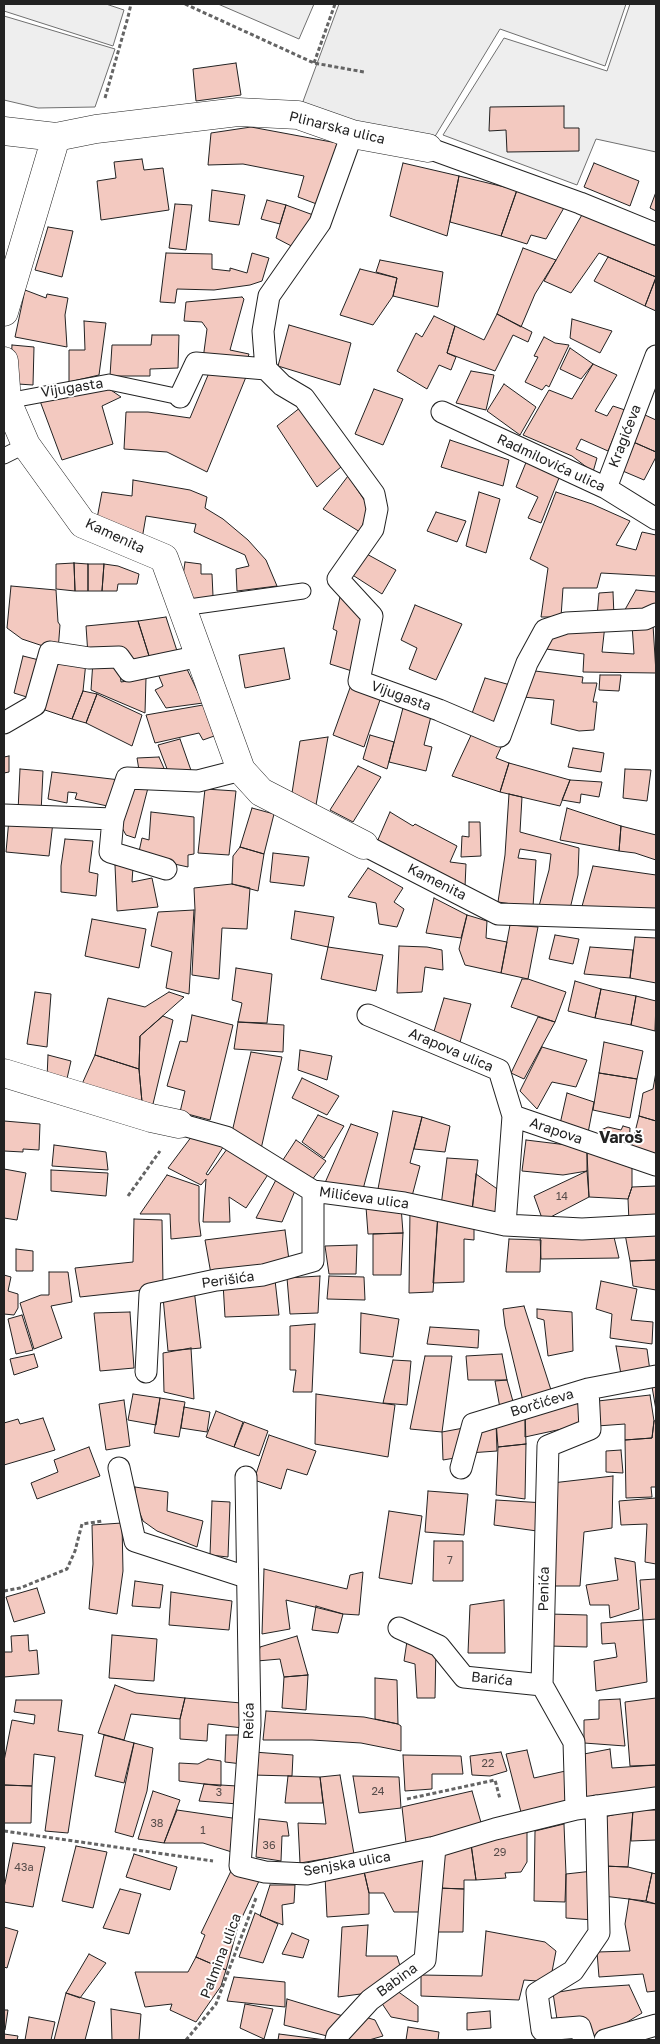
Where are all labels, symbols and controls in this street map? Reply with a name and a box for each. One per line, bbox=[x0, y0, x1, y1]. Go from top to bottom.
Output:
street label: Plinarska ulica bbox=[287, 108, 387, 148]
street label: Vijugasta bbox=[40, 375, 104, 401]
street label: Kragićeva bbox=[605, 402, 645, 470]
street label: Radmilovića ulica bbox=[494, 431, 608, 495]
street label: Kamenita bbox=[83, 515, 147, 557]
street label: Vijugasta bbox=[369, 677, 433, 715]
street label: Kamenita bbox=[405, 860, 469, 904]
street label: Arapova ulica bbox=[406, 1025, 496, 1075]
street label: Arapova bbox=[527, 1114, 585, 1148]
district label: Varoš bbox=[599, 1128, 643, 1148]
street label: Milićeva ulica bbox=[318, 1183, 410, 1213]
house number: 14 bbox=[556, 1190, 568, 1204]
street label: Perišića bbox=[201, 1268, 255, 1292]
street label: Borčićeva bbox=[508, 1385, 576, 1421]
house number: 7 bbox=[447, 1554, 453, 1568]
street label: Penića bbox=[535, 1566, 553, 1612]
street label: Barića bbox=[470, 1668, 514, 1690]
street label: Reića bbox=[240, 1702, 258, 1740]
house number: 22 bbox=[482, 1757, 494, 1771]
house number: 24 bbox=[371, 1785, 385, 1799]
house number: 3 bbox=[216, 1786, 222, 1800]
house number: 38 bbox=[150, 1817, 164, 1831]
house number: 1 bbox=[200, 1824, 206, 1838]
house number: 36 bbox=[262, 1839, 276, 1853]
house number: 29 bbox=[493, 1846, 507, 1860]
street label: Senjska ulica bbox=[302, 1848, 392, 1880]
house number: 43a bbox=[14, 1861, 34, 1875]
street label: Palmina ulica bbox=[197, 1911, 245, 2001]
street label: Babina bbox=[373, 1960, 421, 2000]

